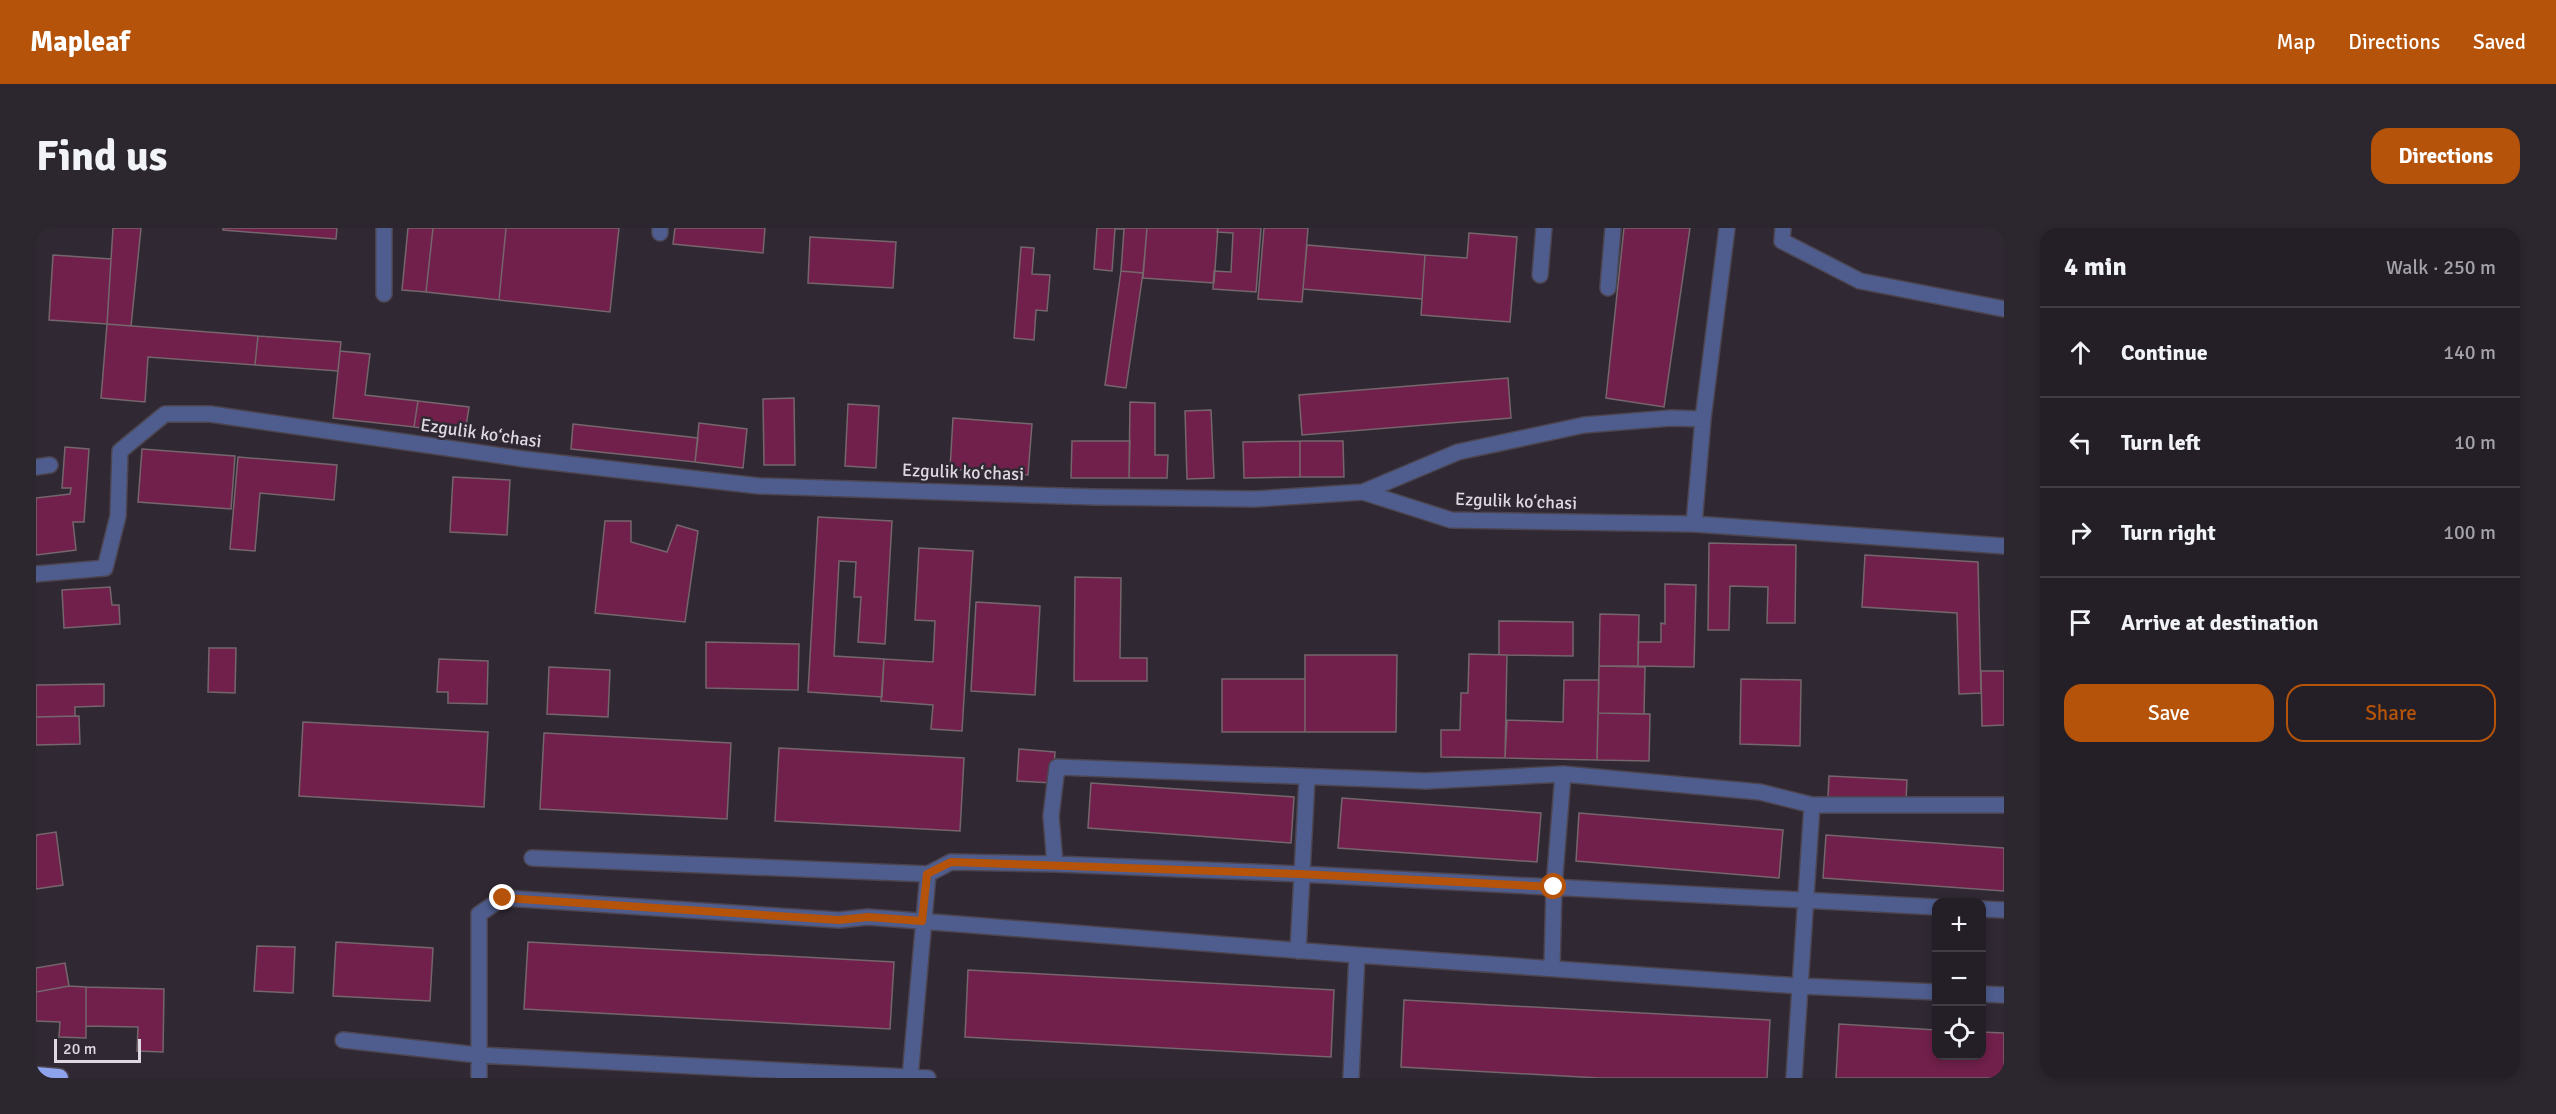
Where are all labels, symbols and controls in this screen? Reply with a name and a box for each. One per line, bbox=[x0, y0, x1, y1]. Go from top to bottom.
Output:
text: Mapleaf bbox=[30, 25, 130, 59]
text: Map bbox=[2277, 29, 2315, 55]
text: Directions bbox=[2348, 29, 2440, 55]
text: Saved bbox=[2473, 29, 2526, 55]
button: Directions bbox=[2371, 128, 2520, 184]
text: Find us bbox=[36, 131, 167, 182]
text: 4 min bbox=[2064, 251, 2127, 283]
text: Walk · 250 m bbox=[2386, 255, 2496, 280]
icon: ahead bbox=[2064, 336, 2097, 369]
text: Continue bbox=[2121, 339, 2208, 366]
text: 140 m bbox=[2443, 340, 2496, 365]
street label: Ezgulik koʻchasi bbox=[419, 414, 543, 452]
icon: left bbox=[2064, 426, 2097, 459]
text: Turn left bbox=[2121, 429, 2201, 456]
text: 10 m bbox=[2454, 430, 2496, 455]
street label: Ezgulik koʻchasi bbox=[902, 459, 1024, 485]
street label: Ezgulik koʻchasi bbox=[1455, 488, 1577, 514]
icon: right bbox=[2064, 516, 2097, 549]
text: Turn right bbox=[2121, 519, 2216, 546]
text: 100 m bbox=[2443, 520, 2496, 545]
icon: arrive bbox=[2064, 606, 2097, 639]
text: Arrive at destination bbox=[2121, 609, 2318, 636]
button: Save bbox=[2064, 684, 2274, 742]
button: Share bbox=[2286, 684, 2496, 742]
route start bbox=[1540, 873, 1566, 899]
route end bbox=[489, 884, 515, 910]
map controls bbox=[1932, 898, 1986, 1060]
button: + bbox=[1932, 898, 1986, 952]
button: − bbox=[1932, 952, 1986, 1006]
button: locate bbox=[1932, 1006, 1986, 1060]
scale bar bbox=[54, 1036, 141, 1064]
text: 20 m bbox=[63, 1039, 97, 1059]

